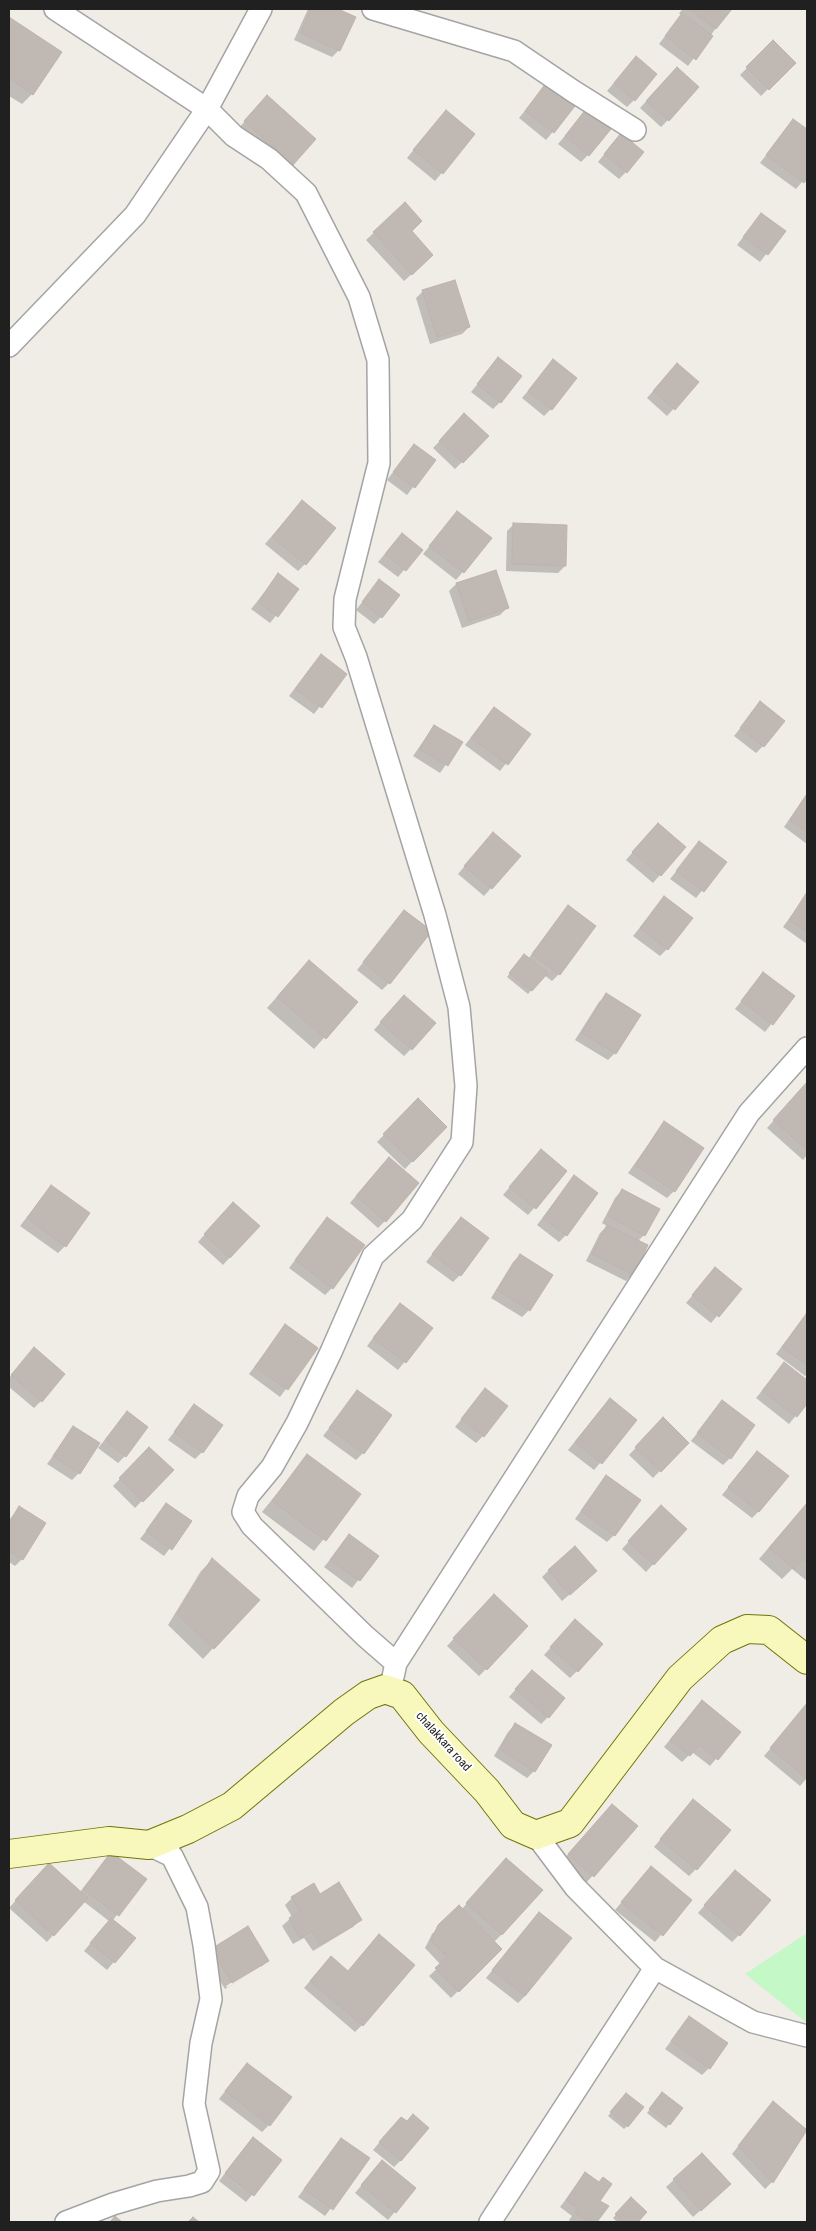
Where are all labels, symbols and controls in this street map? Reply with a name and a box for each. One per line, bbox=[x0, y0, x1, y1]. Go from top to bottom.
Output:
street label: chalakkara road bbox=[412, 1709, 474, 1775]

